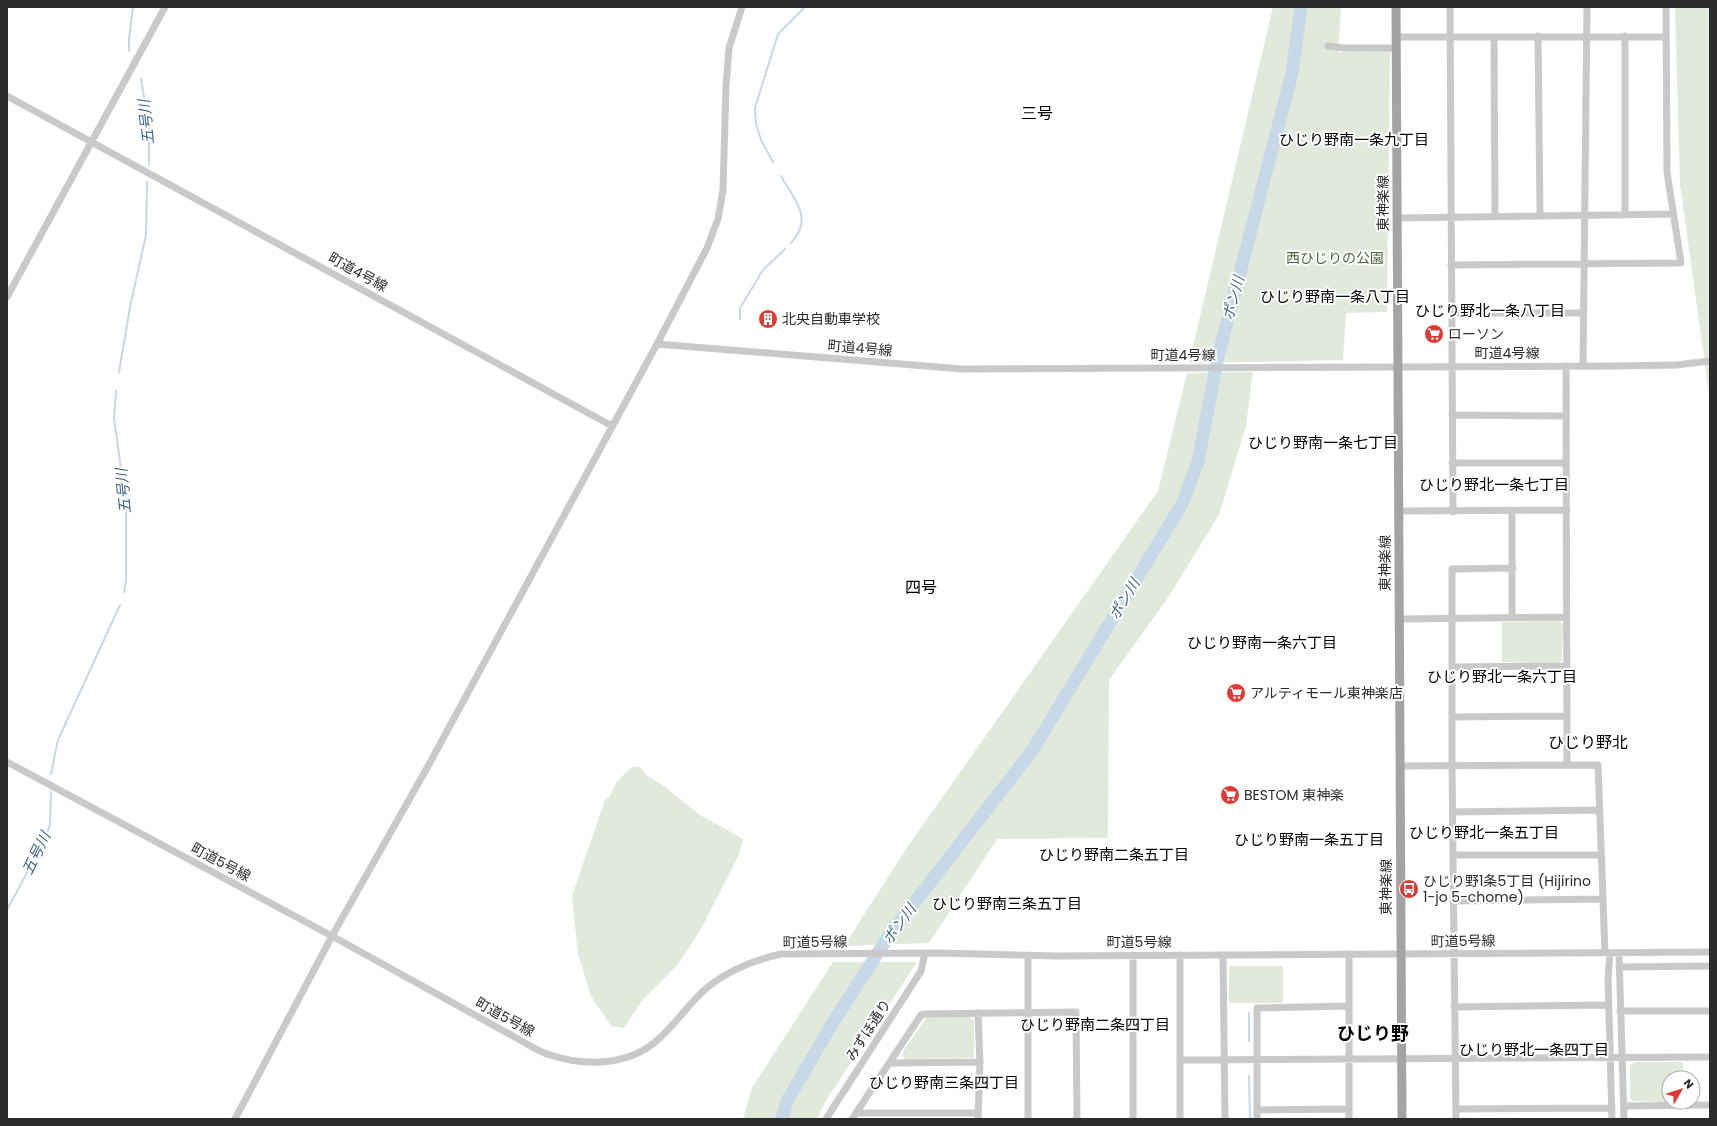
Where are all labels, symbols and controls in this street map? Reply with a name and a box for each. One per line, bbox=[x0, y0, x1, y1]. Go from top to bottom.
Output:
water label: 五号川 bbox=[133, 97, 159, 145]
district label: 三号 bbox=[1021, 102, 1053, 125]
district label: ひじり野南一条九丁目 bbox=[1279, 129, 1429, 150]
street label: 東神楽線 bbox=[1373, 175, 1393, 231]
street label: 町道4号線 bbox=[325, 248, 391, 296]
park label: 西ひじりの公園 bbox=[1286, 248, 1384, 268]
water label: ポン川 bbox=[1217, 272, 1249, 322]
district label: ひじり野南一条八丁目 bbox=[1260, 286, 1410, 307]
district label: ひじり野北一条八丁目 bbox=[1415, 300, 1565, 321]
building icon: 北央自動車学校 bbox=[757, 308, 779, 330]
place label: 北央自動車学校 bbox=[782, 309, 880, 329]
supermarket icon: ローソン bbox=[1423, 323, 1445, 345]
place label: ローソン bbox=[1448, 324, 1504, 344]
street label: 町道4号線 bbox=[827, 335, 893, 361]
street label: 町道4号線 bbox=[1475, 343, 1539, 363]
street label: 町道4号線 bbox=[1151, 345, 1215, 365]
district label: ひじり野南一条七丁目 bbox=[1248, 432, 1398, 453]
water label: 五号川 bbox=[110, 466, 135, 514]
district label: ひじり野北一条七丁目 bbox=[1419, 474, 1569, 495]
street label: 東神楽線 bbox=[1375, 535, 1395, 591]
water label: ポン川 bbox=[1103, 573, 1146, 624]
district label: 四号 bbox=[905, 576, 937, 599]
district label: ひじり野南一条六丁目 bbox=[1187, 632, 1337, 653]
district label: ひじり野北一条六丁目 bbox=[1427, 666, 1577, 687]
supermarket icon: アルティモール東神楽店 bbox=[1225, 682, 1247, 704]
place label: アルティモール東神楽店 bbox=[1250, 683, 1403, 703]
district label: ひじり野北 bbox=[1548, 731, 1628, 754]
supermarket icon: BESTOM 東神楽 bbox=[1219, 784, 1241, 806]
place label: BESTOM 東神楽 bbox=[1244, 785, 1344, 805]
district label: ひじり野北一条五丁目 bbox=[1409, 822, 1559, 843]
water label: 五号川 bbox=[17, 826, 56, 878]
district label: ひじり野南一条五丁目 bbox=[1234, 829, 1384, 850]
street label: 町道5号線 bbox=[188, 838, 254, 886]
district label: ひじり野南二条五丁目 bbox=[1039, 844, 1189, 865]
street label: 東神楽線 bbox=[1376, 859, 1396, 915]
place label: ひじり野1条5丁目 (Hijirino 1-jo 5-chome) bbox=[1423, 871, 1591, 907]
bus stop icon: ひじり野1条5丁目 (Hijirino 1-jo 5-chome) bbox=[1398, 878, 1420, 900]
district label: ひじり野南三条五丁目 bbox=[932, 893, 1082, 914]
water label: ポン川 bbox=[877, 898, 922, 948]
street label: 町道5号線 bbox=[1430, 930, 1496, 952]
street label: 町道5号線 bbox=[782, 931, 848, 953]
street label: 町道5号線 bbox=[1107, 932, 1171, 952]
street label: 町道5号線 bbox=[472, 993, 538, 1041]
street label: みずほ通り bbox=[841, 995, 895, 1065]
district label: ひじり野南二条四丁目 bbox=[1020, 1014, 1170, 1035]
district label: ひじり野 bbox=[1337, 1021, 1409, 1046]
district label: ひじり野北一条四丁目 bbox=[1459, 1039, 1609, 1060]
north arrow bbox=[1661, 1070, 1701, 1110]
district label: ひじり野南三条四丁目 bbox=[869, 1072, 1019, 1093]
text: N bbox=[1680, 1075, 1698, 1092]

